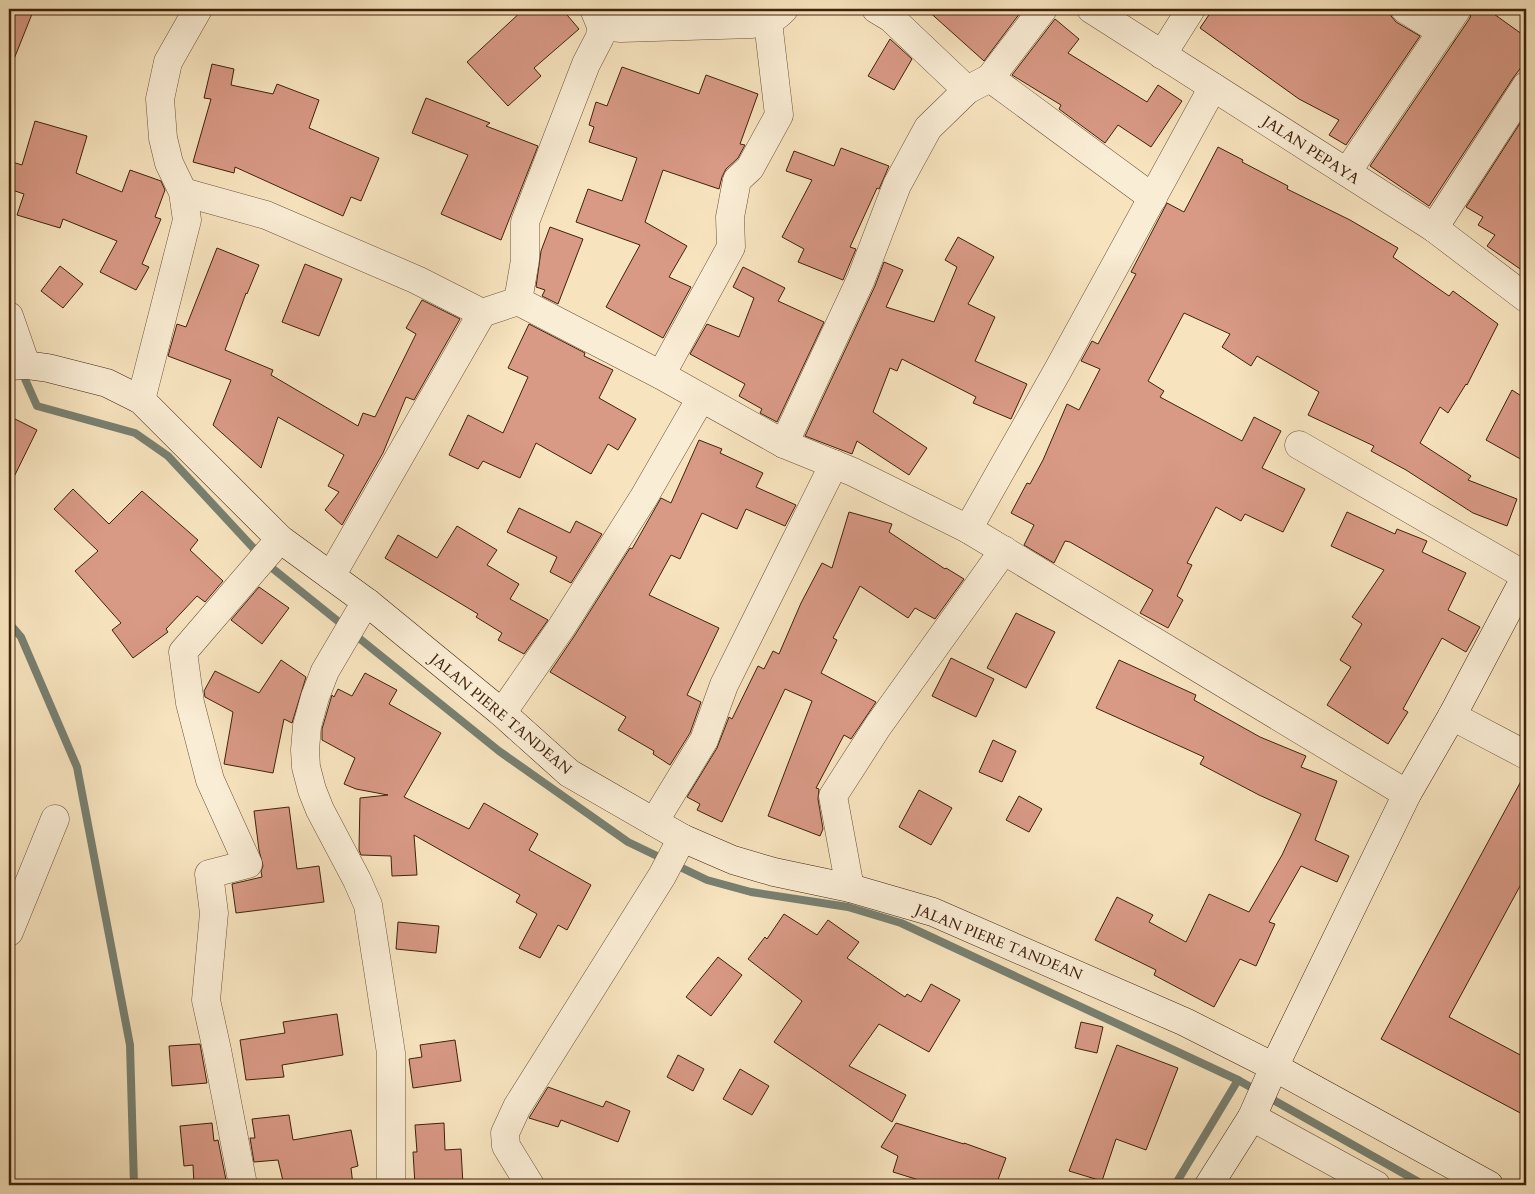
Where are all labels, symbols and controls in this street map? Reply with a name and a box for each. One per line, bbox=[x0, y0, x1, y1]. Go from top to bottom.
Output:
street label: JALAN PEPAYA bbox=[1257, 110, 1364, 189]
street label: JALAN PIERE TANDEAN bbox=[425, 648, 576, 779]
street label: JALAN PIERE TANDEAN bbox=[911, 899, 1086, 985]

